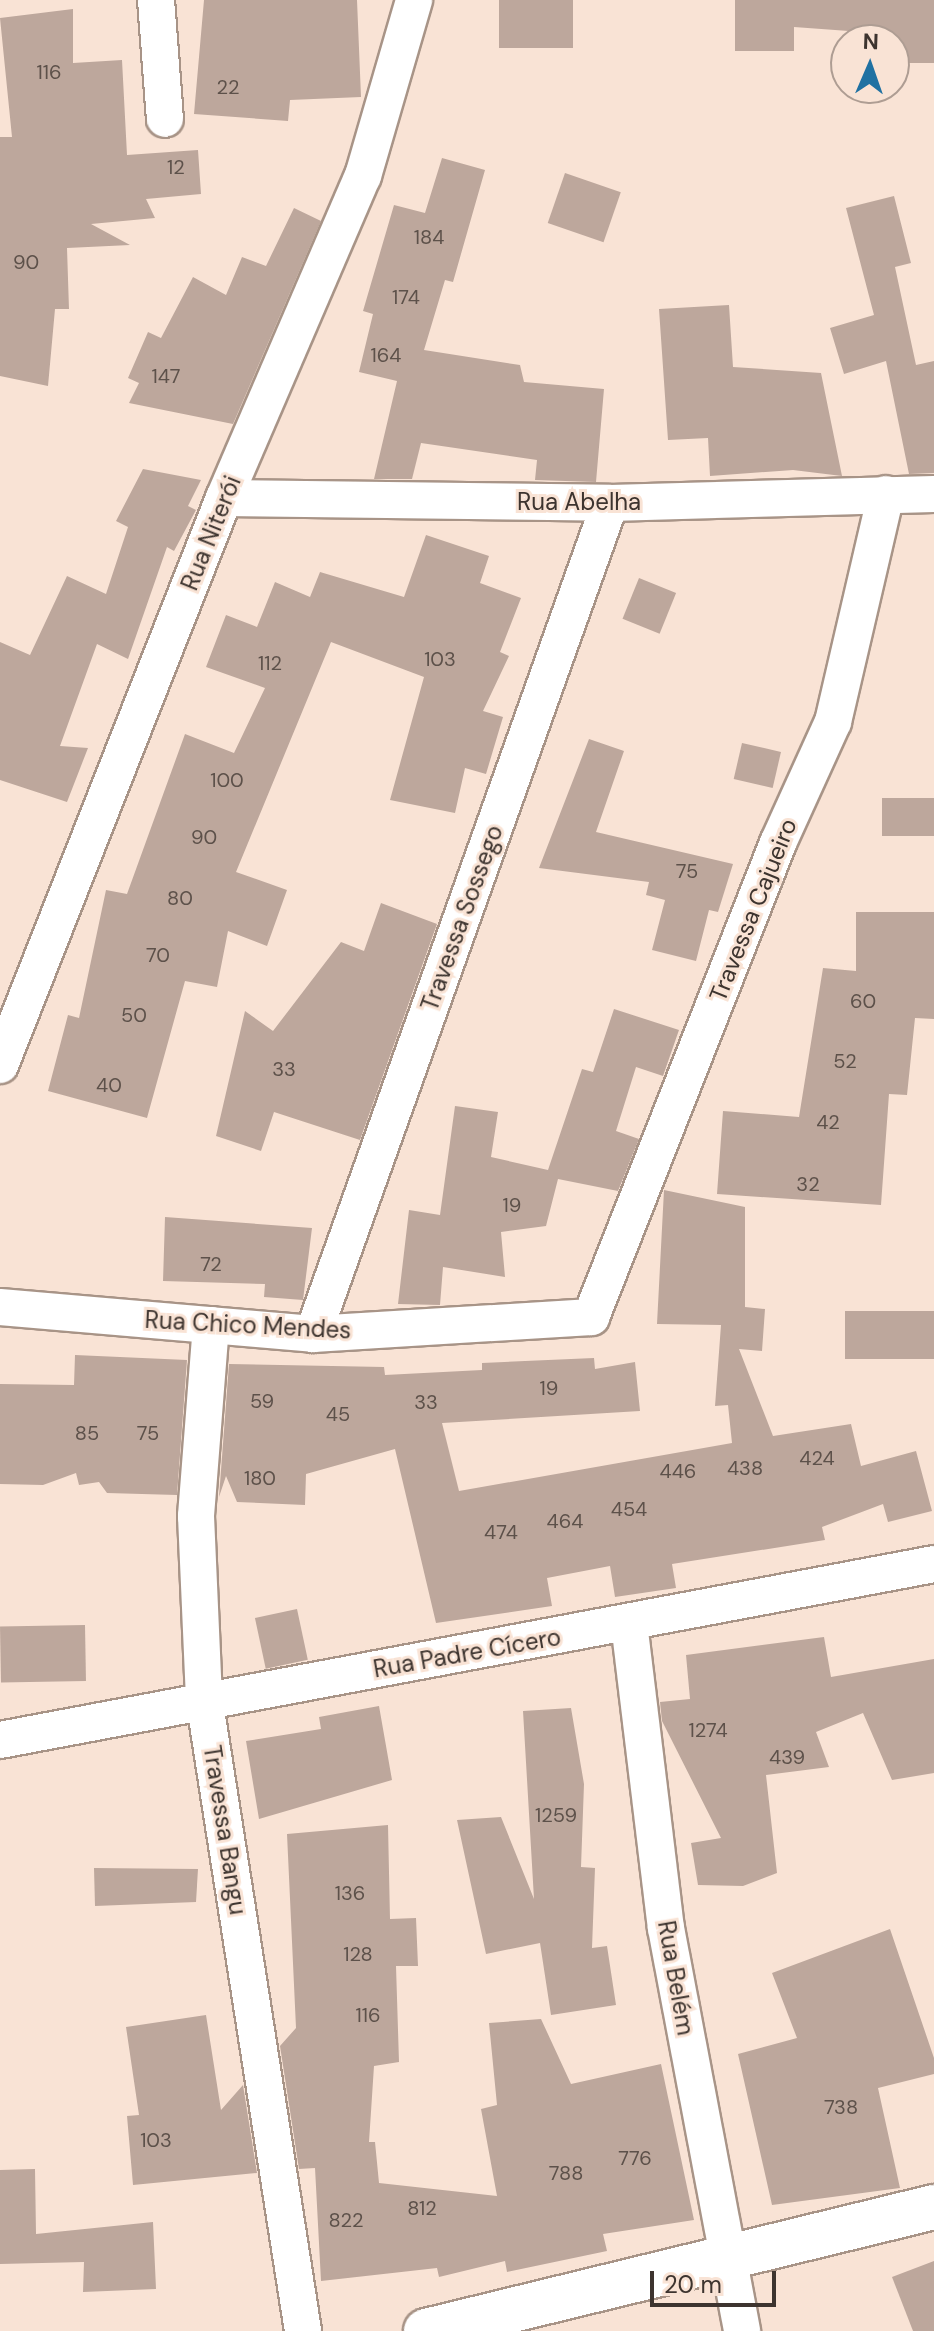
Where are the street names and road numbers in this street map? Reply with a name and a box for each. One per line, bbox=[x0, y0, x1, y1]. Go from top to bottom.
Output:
street label: Rua Niterói bbox=[175, 472, 247, 594]
street label: Rua Abelha bbox=[517, 488, 641, 516]
street label: Travessa Cajueiro bbox=[703, 814, 803, 1006]
street label: Travessa Sossego bbox=[415, 821, 509, 1015]
street label: Rua Chico Mendes bbox=[144, 1305, 352, 1345]
street label: Rua Padre Cícero bbox=[371, 1622, 563, 1684]
street label: Travessa Bangu bbox=[197, 1743, 253, 1917]
street label: Rua Belém bbox=[652, 1918, 700, 2038]

